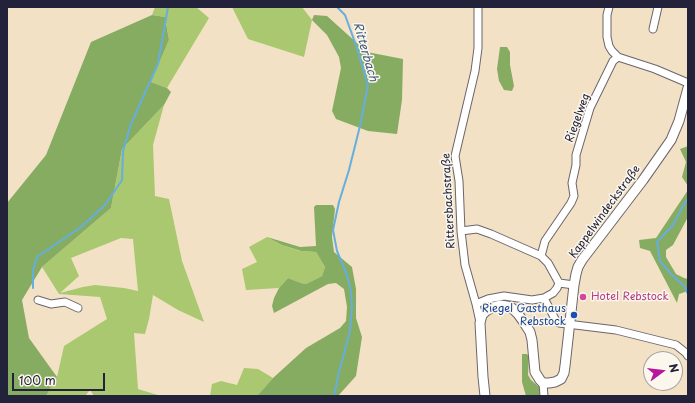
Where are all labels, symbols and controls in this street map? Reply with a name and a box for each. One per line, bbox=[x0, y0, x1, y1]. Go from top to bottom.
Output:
water label: Ritterbach bbox=[350, 21, 380, 83]
street label: Riegelweg bbox=[563, 92, 593, 144]
street label: Rittersbachstraße bbox=[440, 153, 458, 249]
street label: Kappelwindeckstraße bbox=[567, 163, 643, 261]
place label: Hotel Rebstock bbox=[591, 290, 669, 304]
marker: Hotel Rebstock bbox=[578, 292, 588, 302]
place label: Riegel Gasthaus Rebstock bbox=[482, 302, 566, 328]
marker: Riegel Gasthaus Rebstock bbox=[569, 310, 579, 320]
north arrow bbox=[643, 351, 683, 391]
text: N bbox=[665, 362, 683, 374]
scale bar bbox=[14, 365, 107, 391]
text: 100 m bbox=[19, 371, 56, 389]

